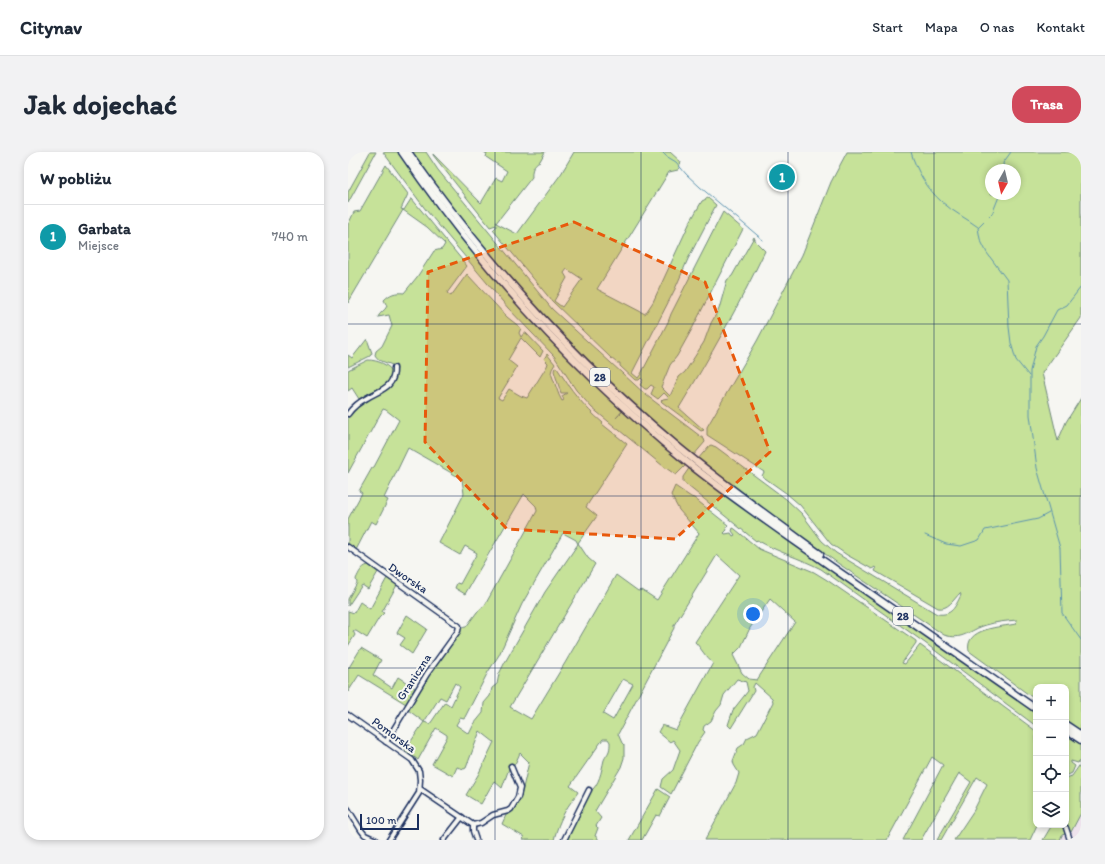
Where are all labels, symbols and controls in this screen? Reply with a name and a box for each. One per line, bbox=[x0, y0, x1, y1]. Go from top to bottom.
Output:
text: Citynav bbox=[20, 16, 82, 39]
text: Start bbox=[872, 19, 903, 36]
text: Mapa bbox=[925, 19, 958, 36]
text: O nas bbox=[980, 19, 1014, 36]
text: Kontakt bbox=[1036, 19, 1085, 36]
button: Trasa bbox=[1012, 86, 1081, 123]
text: Jak dojechać bbox=[24, 87, 177, 121]
pin: 1 bbox=[769, 162, 795, 192]
north arrow bbox=[985, 164, 1021, 200]
text: W pobliżu bbox=[40, 168, 111, 188]
text: Garbata bbox=[78, 220, 131, 238]
text: 1 bbox=[50, 229, 56, 244]
text: 740 m bbox=[272, 229, 308, 244]
text: Miejsce bbox=[78, 238, 119, 253]
road number: 28 bbox=[590, 368, 610, 386]
street label: Dworska bbox=[386, 560, 430, 596]
your location bbox=[743, 604, 763, 624]
road number: 28 bbox=[893, 607, 913, 625]
street label: Graniczna bbox=[394, 650, 435, 703]
map controls bbox=[1033, 684, 1069, 828]
button: + bbox=[1033, 684, 1069, 720]
street label: Pomorska bbox=[369, 714, 419, 756]
button: − bbox=[1033, 720, 1069, 756]
button: locate bbox=[1033, 756, 1069, 792]
button: layers bbox=[1033, 792, 1069, 828]
scale bar bbox=[360, 812, 419, 831]
text: 100 m bbox=[366, 814, 396, 827]

